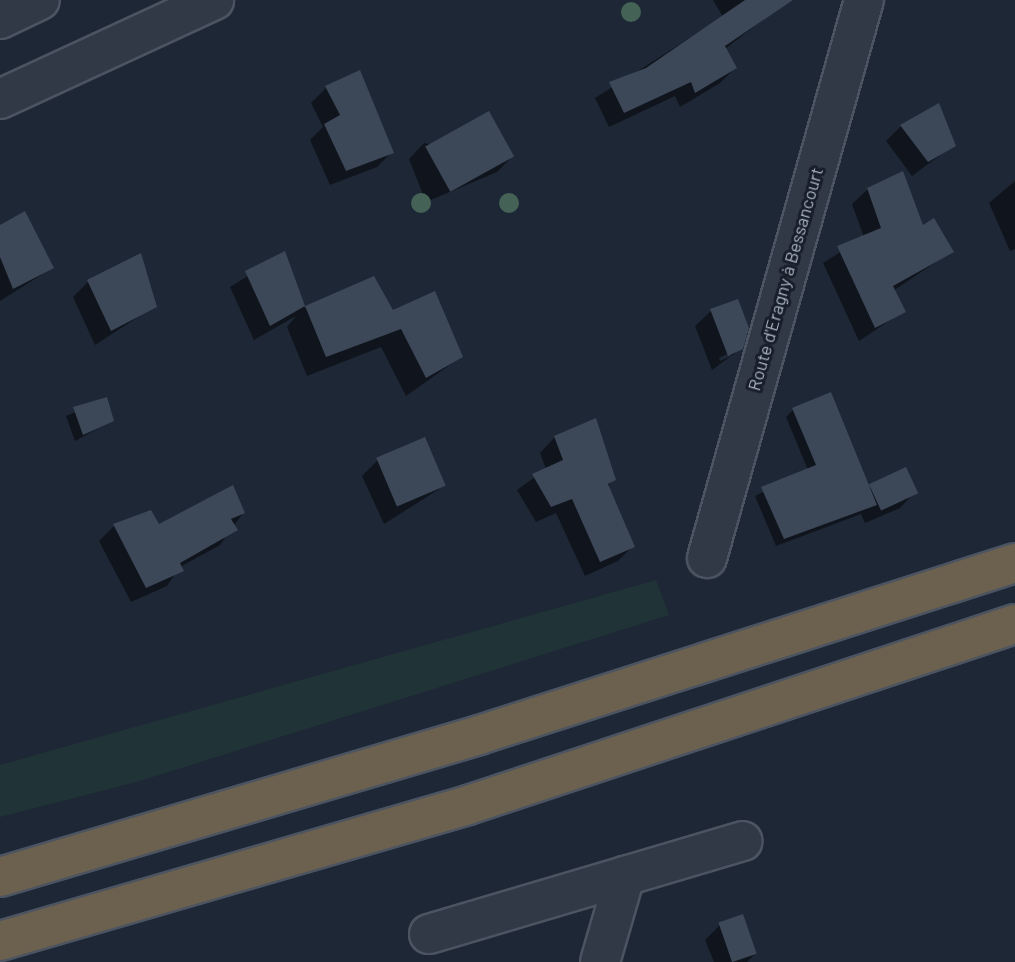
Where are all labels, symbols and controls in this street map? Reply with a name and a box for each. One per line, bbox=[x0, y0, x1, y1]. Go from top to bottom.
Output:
street label: Route d'Eragny à Bessancourt bbox=[743, 165, 827, 393]

